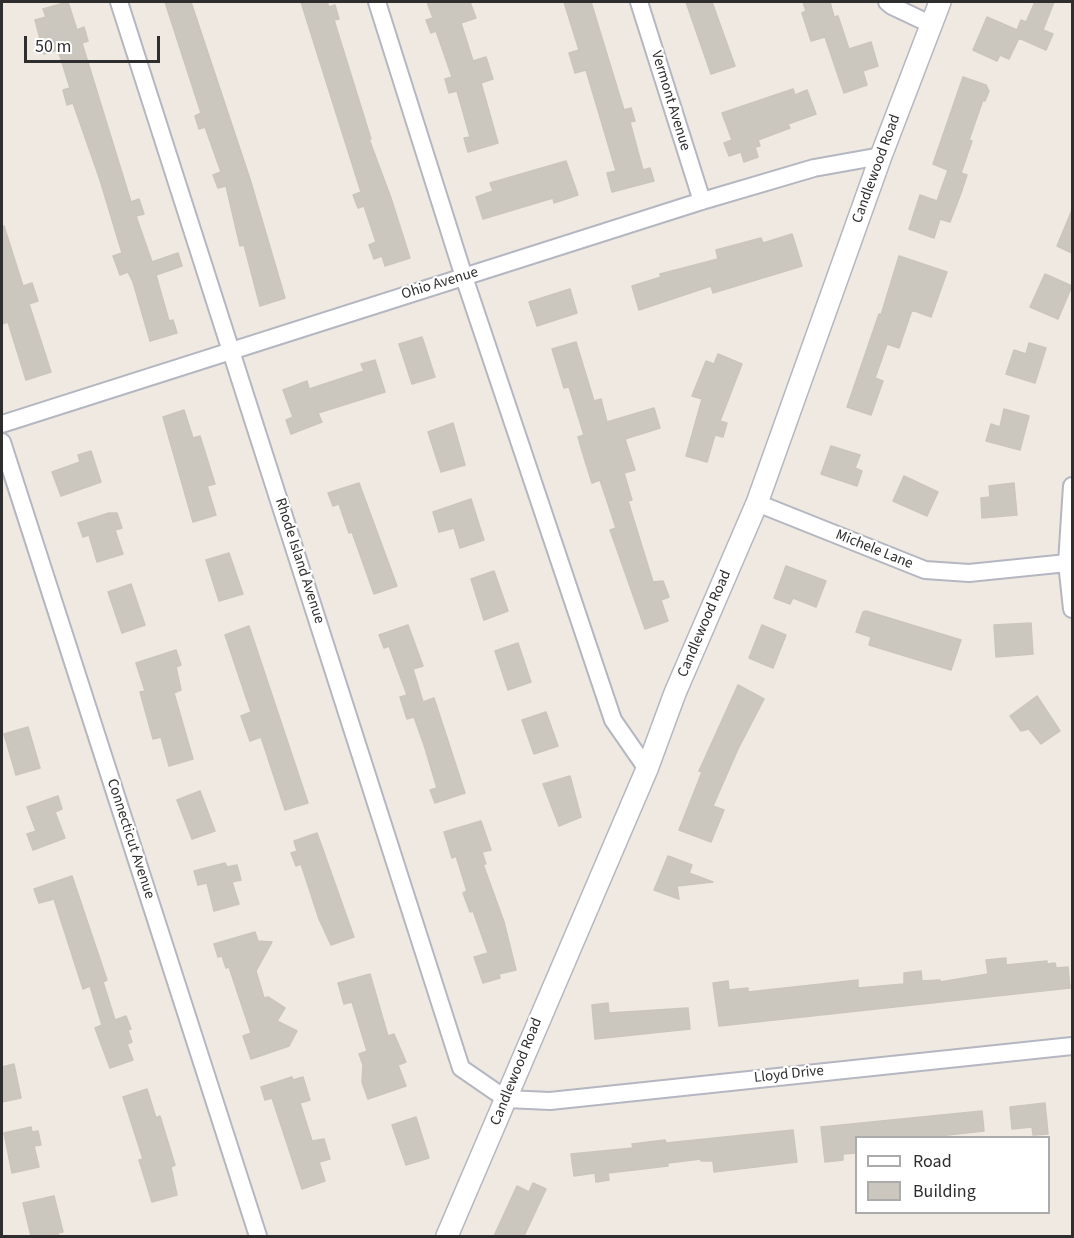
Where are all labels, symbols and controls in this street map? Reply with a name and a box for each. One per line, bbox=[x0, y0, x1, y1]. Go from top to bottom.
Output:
scale bar bbox=[27, 24, 164, 62]
text: 50 m bbox=[35, 34, 71, 59]
street label: Vermont Avenue bbox=[646, 49, 694, 153]
street label: Candlewood Road bbox=[849, 112, 905, 226]
street label: Ohio Avenue bbox=[400, 264, 480, 304]
street label: Rhode Island Avenue bbox=[270, 496, 328, 626]
street label: Michele Lane bbox=[833, 526, 915, 574]
street label: Candlewood Road bbox=[674, 568, 736, 680]
street label: Connecticut Avenue bbox=[102, 777, 158, 901]
street label: Candlewood Road bbox=[487, 1016, 547, 1128]
street label: Lloyd Drive bbox=[753, 1062, 825, 1088]
legend bbox=[855, 1136, 1050, 1214]
text: Road bbox=[913, 1149, 952, 1174]
text: Building bbox=[913, 1179, 976, 1204]

